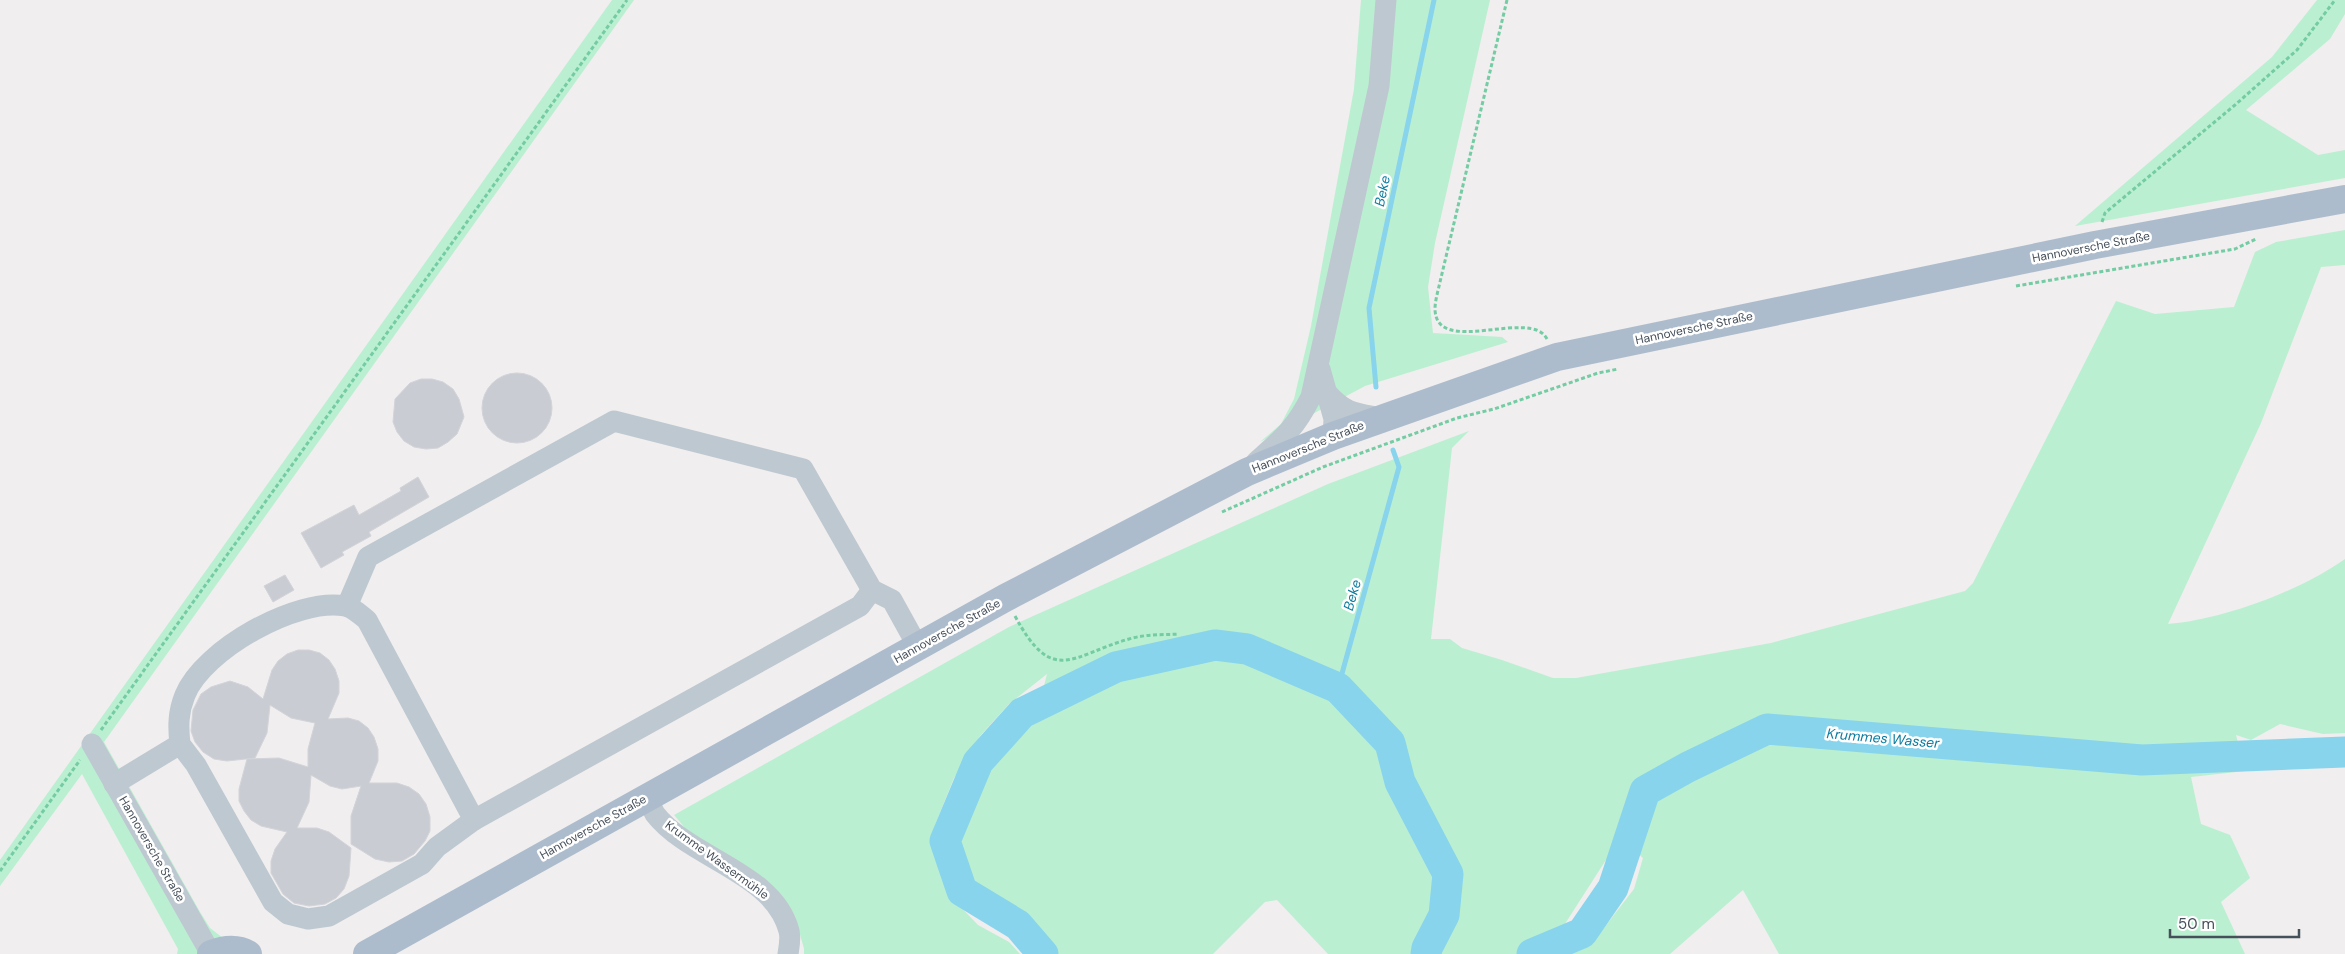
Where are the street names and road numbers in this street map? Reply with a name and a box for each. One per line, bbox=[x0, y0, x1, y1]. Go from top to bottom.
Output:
street label: Hannoversche Straße bbox=[2031, 228, 2151, 266]
street label: Hannoversche Straße bbox=[1634, 308, 1754, 348]
street label: Hannoversche Straße bbox=[1250, 417, 1367, 477]
street label: Hannoversche Straße bbox=[891, 595, 1003, 667]
street label: Hannoversche Straße bbox=[537, 791, 649, 863]
street label: Hannoversche Straße bbox=[115, 793, 189, 905]
street label: Krumme Wassermühle bbox=[662, 817, 772, 903]

